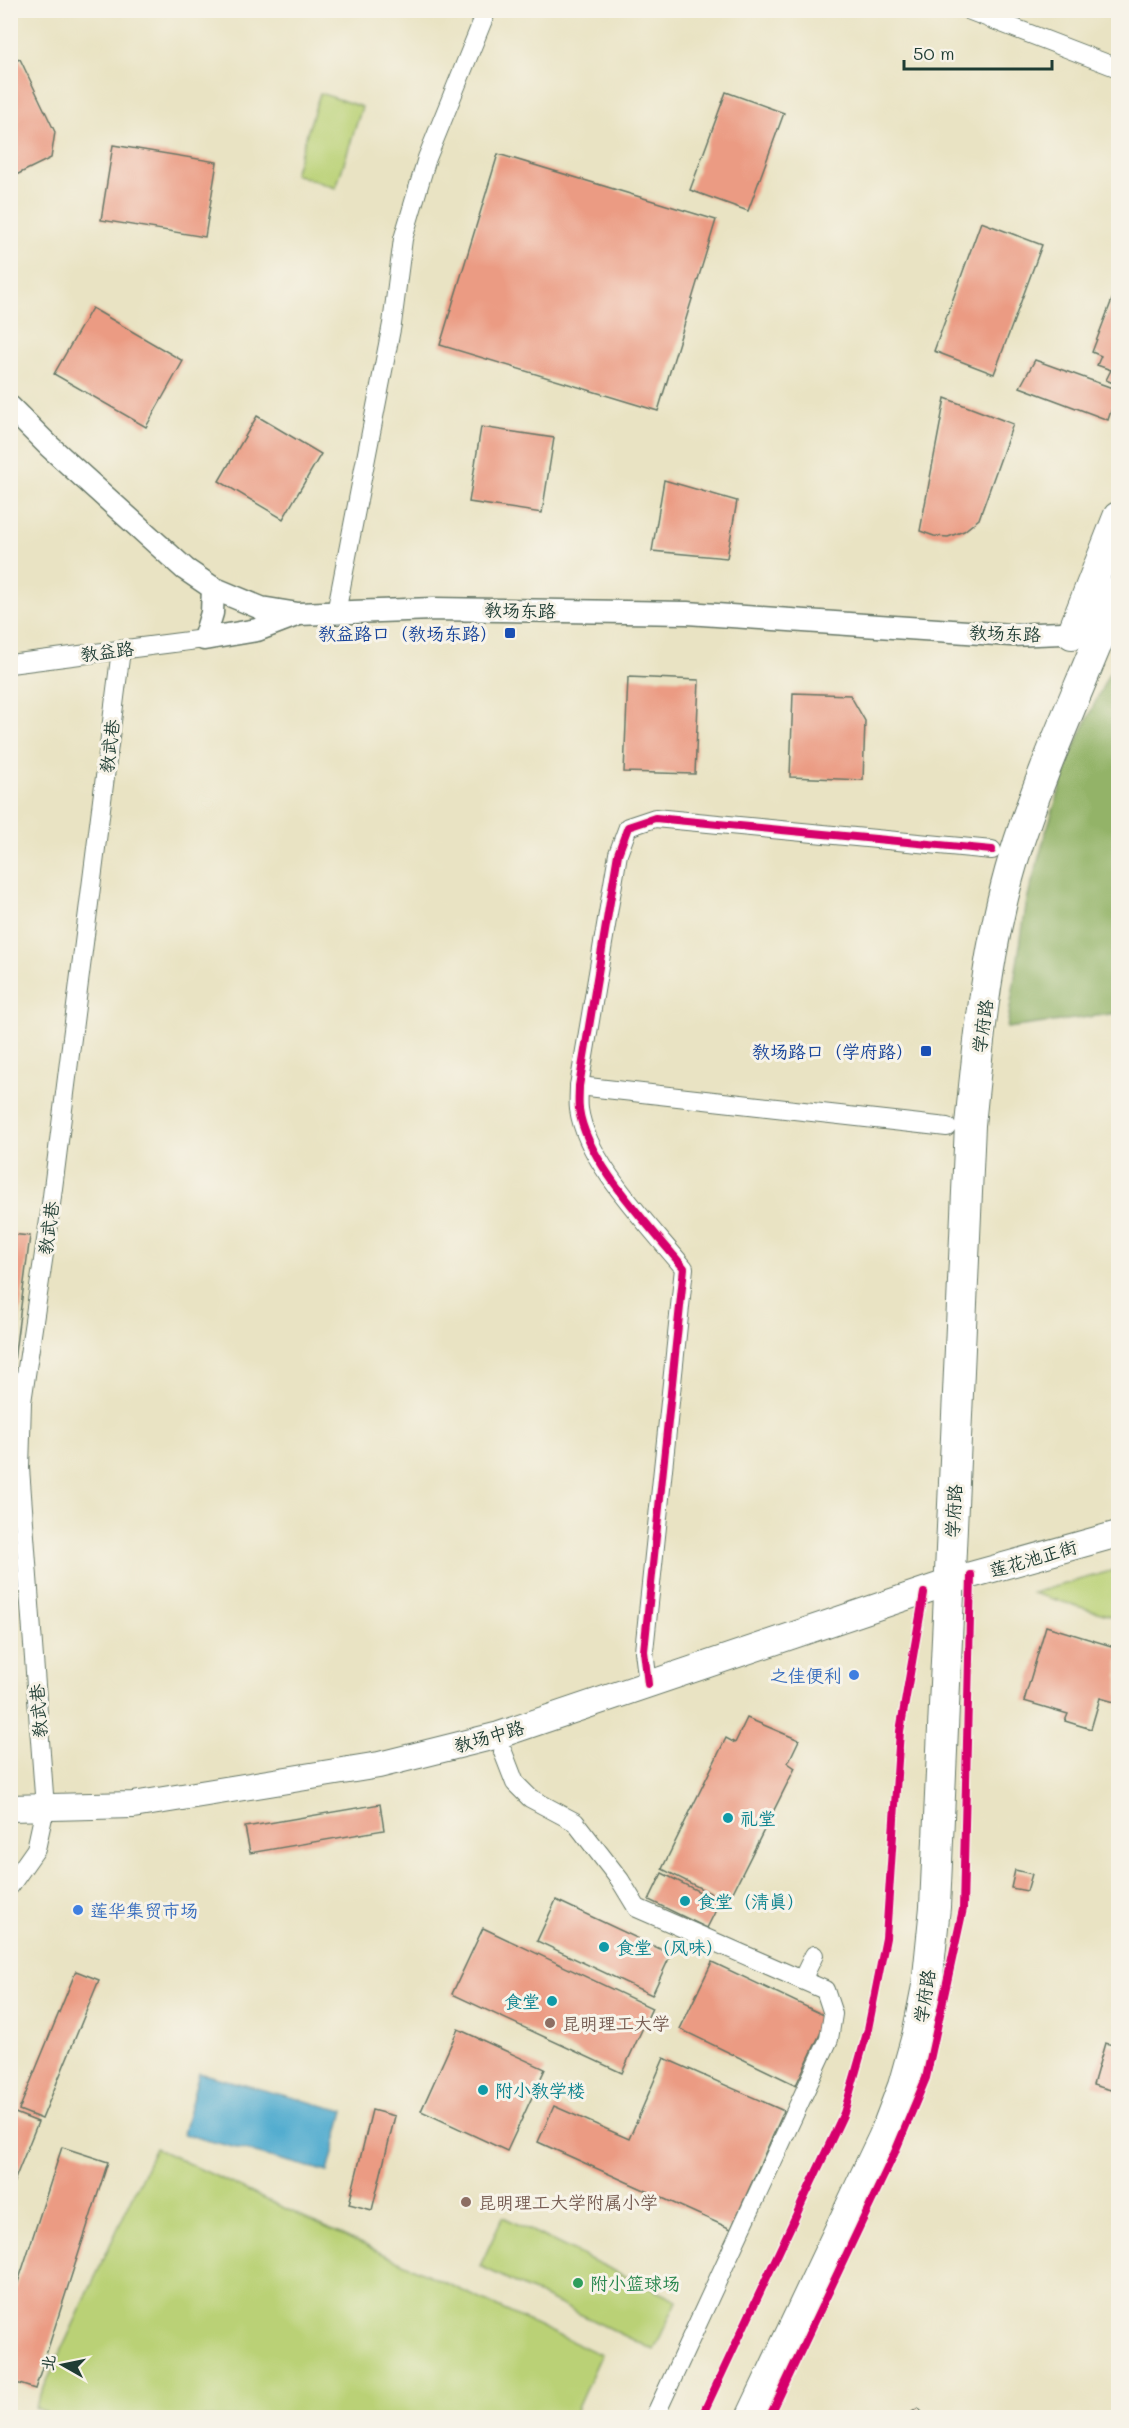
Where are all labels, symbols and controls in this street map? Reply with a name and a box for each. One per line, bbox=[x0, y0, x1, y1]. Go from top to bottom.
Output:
scale bar bbox=[904, 33, 1052, 71]
text: 50 m bbox=[913, 41, 955, 65]
street label: 教场东路 bbox=[484, 597, 556, 623]
street label: 教场东路 bbox=[969, 620, 1041, 646]
place label: 教益路口（教场东路） bbox=[318, 621, 498, 645]
marker: 教益路口（教场东路） bbox=[503, 626, 517, 640]
street label: 教益路 bbox=[79, 636, 135, 666]
street label: 教武巷 bbox=[94, 718, 124, 774]
street label: 学府路 bbox=[966, 998, 998, 1054]
place label: 教场路口（学府路） bbox=[752, 1039, 914, 1063]
marker: 教场路口（学府路） bbox=[919, 1044, 933, 1058]
street label: 教武巷 bbox=[32, 1200, 64, 1256]
street label: 学府路 bbox=[940, 1483, 966, 1539]
street label: 莲花池正街 bbox=[986, 1534, 1080, 1582]
place label: 之佳便利 bbox=[770, 1663, 842, 1687]
marker: 之佳便利 bbox=[847, 1668, 861, 1682]
street label: 教武巷 bbox=[24, 1683, 52, 1739]
street label: 教场中路 bbox=[451, 1715, 527, 1757]
place label: 礼堂 bbox=[740, 1806, 776, 1830]
marker: 礼堂 bbox=[721, 1811, 735, 1825]
place label: 食堂（清真） bbox=[697, 1889, 805, 1913]
marker: 食堂（清真） bbox=[678, 1894, 692, 1908]
place label: 莲华集贸市场 bbox=[90, 1898, 198, 1922]
marker: 莲华集贸市场 bbox=[71, 1903, 85, 1917]
place label: 食堂（风味） bbox=[616, 1935, 724, 1959]
marker: 食堂（风味） bbox=[597, 1940, 611, 1954]
street label: 学府路 bbox=[908, 1967, 940, 2025]
place label: 食堂 bbox=[504, 1989, 540, 2013]
marker: 食堂 bbox=[545, 1994, 559, 2008]
place label: 昆明理工大学 bbox=[562, 2011, 670, 2035]
marker: 昆明理工大学 bbox=[543, 2016, 557, 2030]
place label: 附小教学楼 bbox=[495, 2078, 585, 2102]
marker: 附小教学楼 bbox=[476, 2083, 490, 2097]
place label: 昆明理工大学附属小学 bbox=[478, 2190, 658, 2214]
marker: 昆明理工大学附属小学 bbox=[459, 2195, 473, 2209]
place label: 附小篮球场 bbox=[590, 2271, 680, 2295]
marker: 附小篮球场 bbox=[571, 2276, 585, 2290]
north arrow bbox=[33, 2335, 93, 2395]
text: 北 bbox=[36, 2353, 59, 2372]

